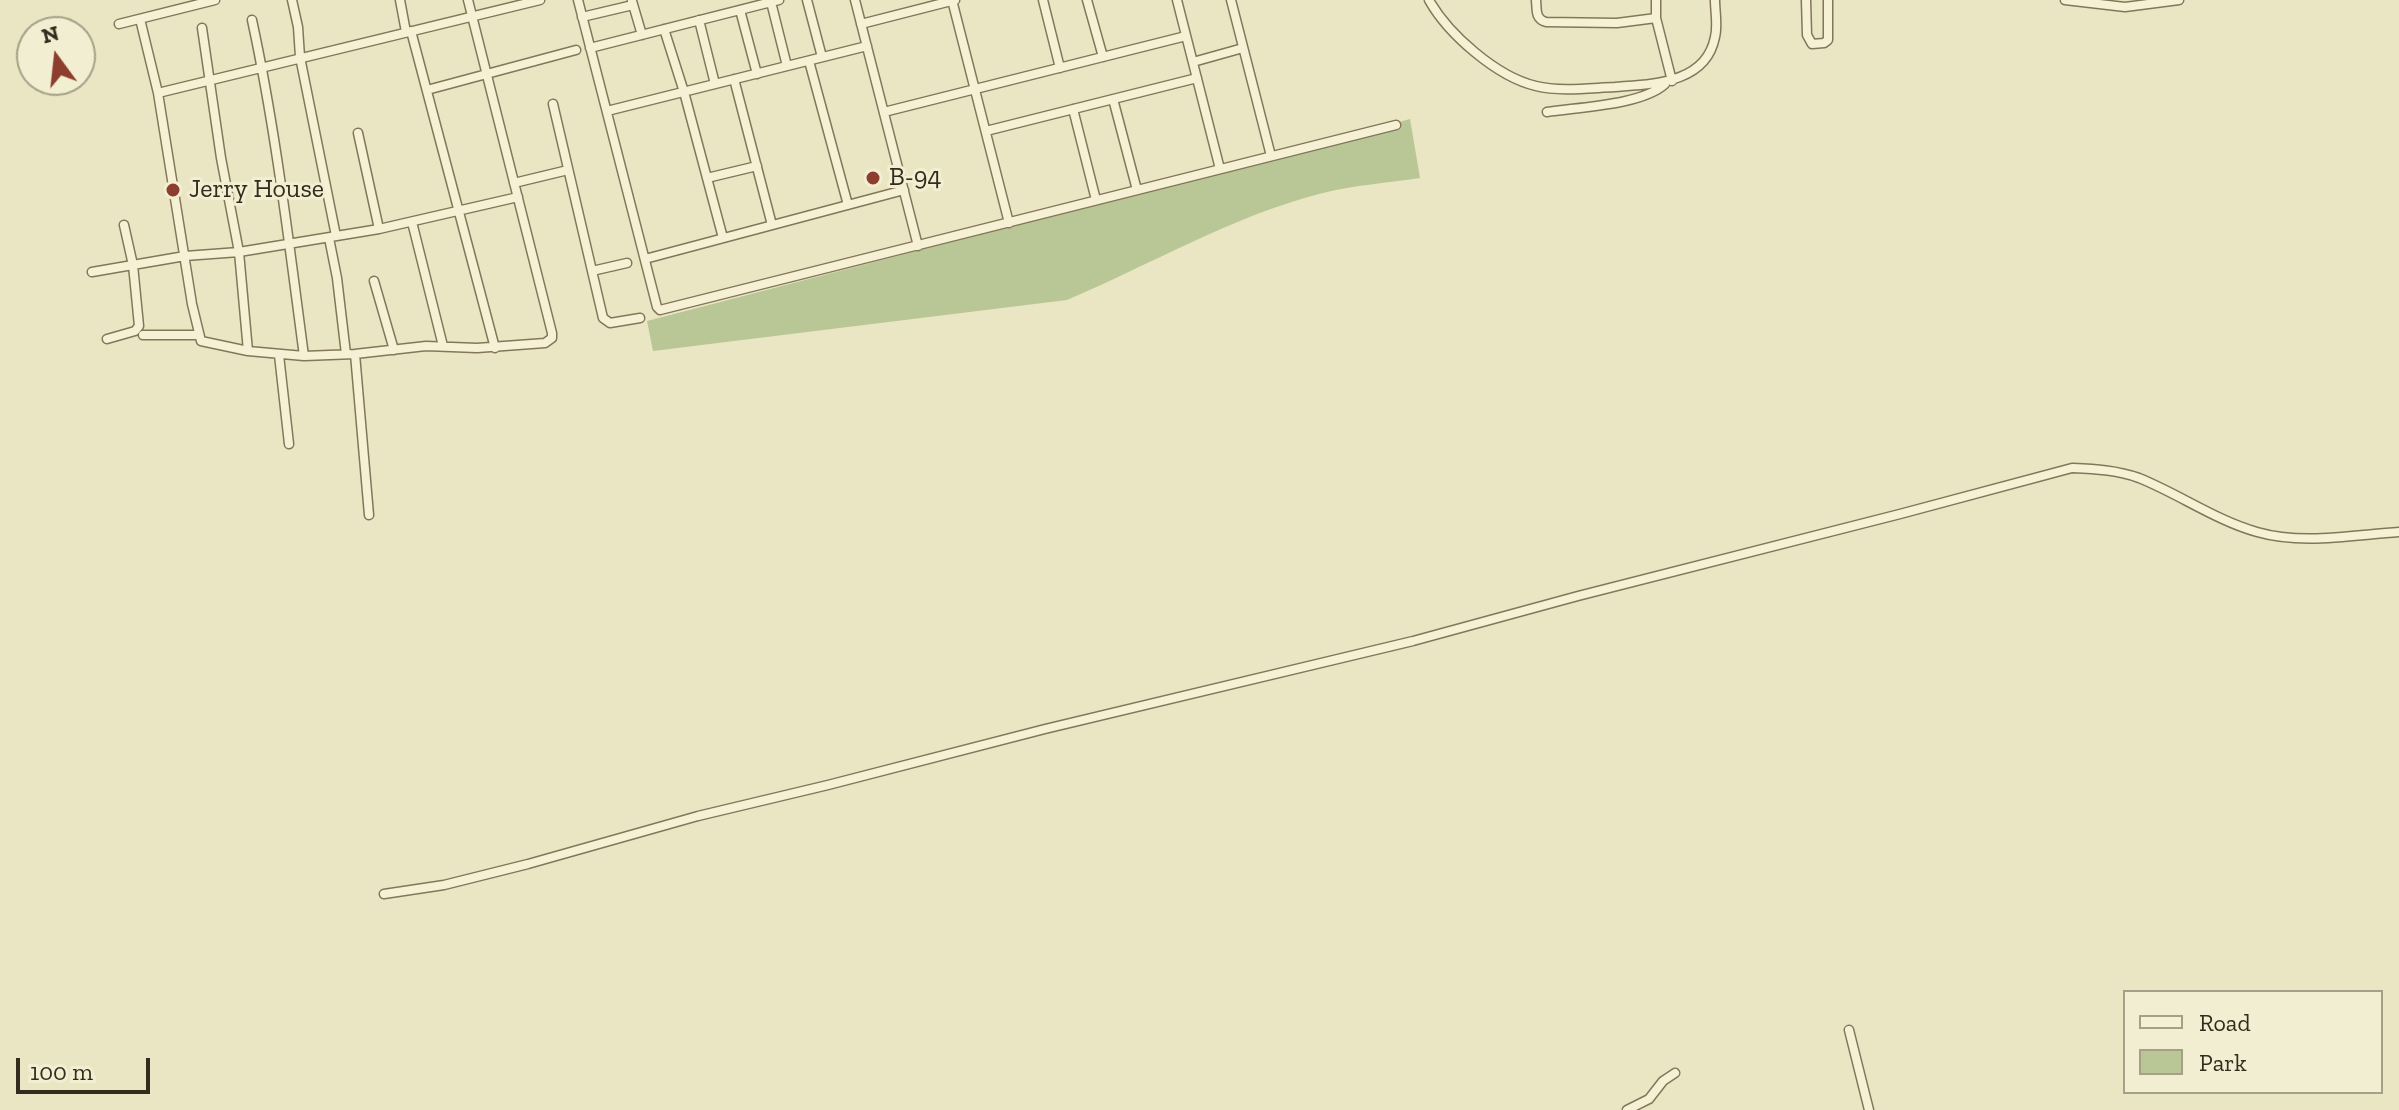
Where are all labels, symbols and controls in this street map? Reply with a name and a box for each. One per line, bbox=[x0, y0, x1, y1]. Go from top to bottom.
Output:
north arrow bbox=[16, 16, 96, 96]
text: N bbox=[39, 19, 62, 49]
place label: B-94 bbox=[889, 162, 942, 194]
marker: B-94 bbox=[864, 169, 882, 187]
place label: Jerry House bbox=[189, 174, 324, 206]
marker: Jerry House bbox=[164, 181, 182, 199]
legend bbox=[2123, 990, 2383, 1094]
text: Road bbox=[2199, 1008, 2251, 1037]
scale bar bbox=[20, 1042, 154, 1092]
text: Park bbox=[2199, 1048, 2247, 1077]
text: 100 m bbox=[30, 1057, 93, 1086]

